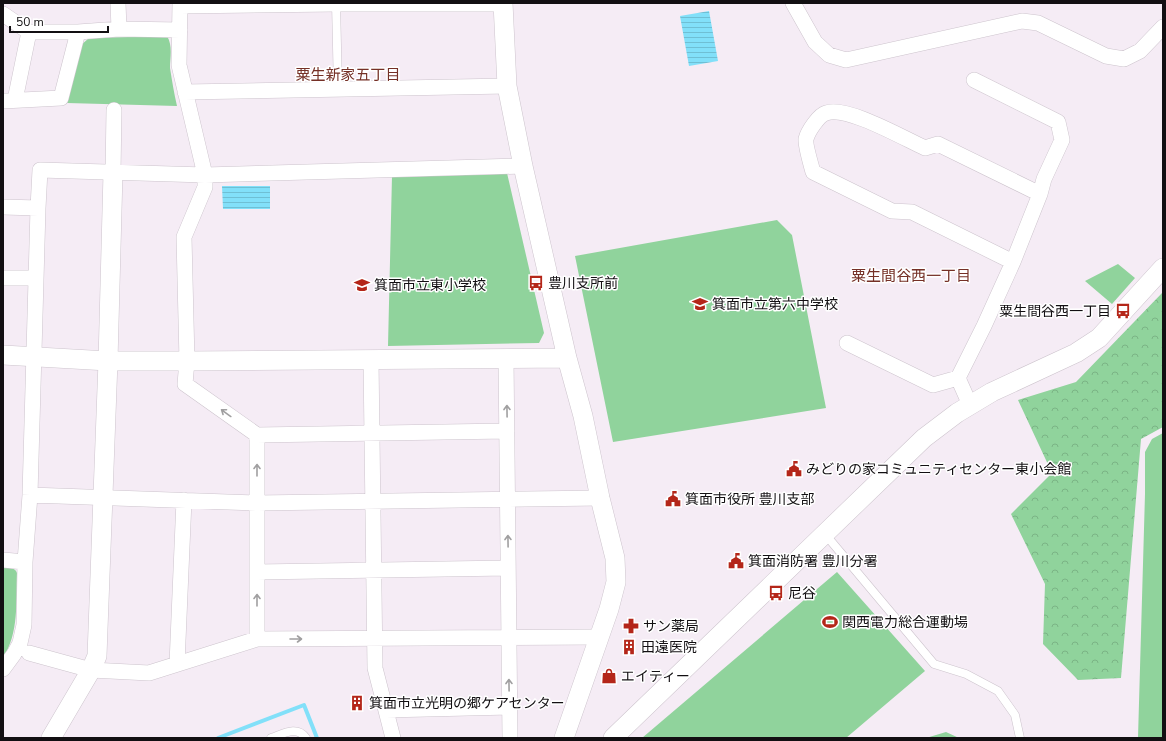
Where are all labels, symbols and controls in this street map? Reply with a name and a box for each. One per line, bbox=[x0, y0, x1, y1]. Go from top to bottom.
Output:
scale bar bbox=[10, 8, 108, 34]
text: 50 m bbox=[16, 14, 44, 30]
district label: 粟生新家五丁目 bbox=[295, 65, 401, 85]
district label: 粟生間谷西一丁目 bbox=[851, 266, 971, 286]
bus stop icon: 豊川支所前 bbox=[527, 274, 545, 292]
place label: 豊川支所前 bbox=[548, 274, 618, 293]
school or university icon: 箕面市立東小学校 bbox=[353, 276, 371, 294]
place label: 箕面市立東小学校 bbox=[374, 276, 486, 295]
school or university icon: 箕面市立第六中学校 bbox=[691, 295, 709, 313]
place label: 箕面市立第六中学校 bbox=[712, 295, 838, 314]
place label: 粟生間谷西一丁目 bbox=[999, 302, 1111, 321]
bus stop icon: 粟生間谷西一丁目 bbox=[1114, 302, 1132, 320]
one-way arrow bbox=[503, 405, 511, 418]
one-way arrow bbox=[220, 409, 231, 417]
public building icon: みどりの家コミュニティセンター東小会館 bbox=[785, 460, 803, 478]
place label: みどりの家コミュニティセンター東小会館 bbox=[806, 460, 1071, 479]
one-way arrow bbox=[253, 464, 261, 477]
public building icon: 箕面市役所 豊川支部 bbox=[664, 490, 682, 508]
place label: 箕面市役所 豊川支部 bbox=[685, 490, 815, 509]
one-way arrow bbox=[504, 535, 512, 548]
public building icon: 箕面消防署 豊川分署 bbox=[727, 552, 745, 570]
place label: 箕面消防署 豊川分署 bbox=[748, 552, 878, 571]
bus stop icon: 尼谷 bbox=[767, 584, 785, 602]
place label: 尼谷 bbox=[788, 584, 816, 603]
one-way arrow bbox=[253, 594, 261, 607]
sports icon: 関西電力総合運動場 bbox=[821, 613, 839, 631]
place label: 関西電力総合運動場 bbox=[842, 613, 968, 632]
pharmacy icon: サン薬局 bbox=[622, 617, 640, 635]
place label: サン薬局 bbox=[643, 617, 699, 636]
one-way arrow bbox=[289, 635, 302, 643]
building icon: 田遠医院 bbox=[620, 638, 638, 656]
place label: 田遠医院 bbox=[641, 638, 697, 657]
shop icon: エイティー bbox=[600, 667, 618, 685]
place label: エイティー bbox=[621, 667, 690, 686]
one-way arrow bbox=[505, 679, 513, 692]
building icon: 箕面市立光明の郷ケアセンター bbox=[348, 694, 366, 712]
place label: 箕面市立光明の郷ケアセンター bbox=[369, 694, 565, 713]

